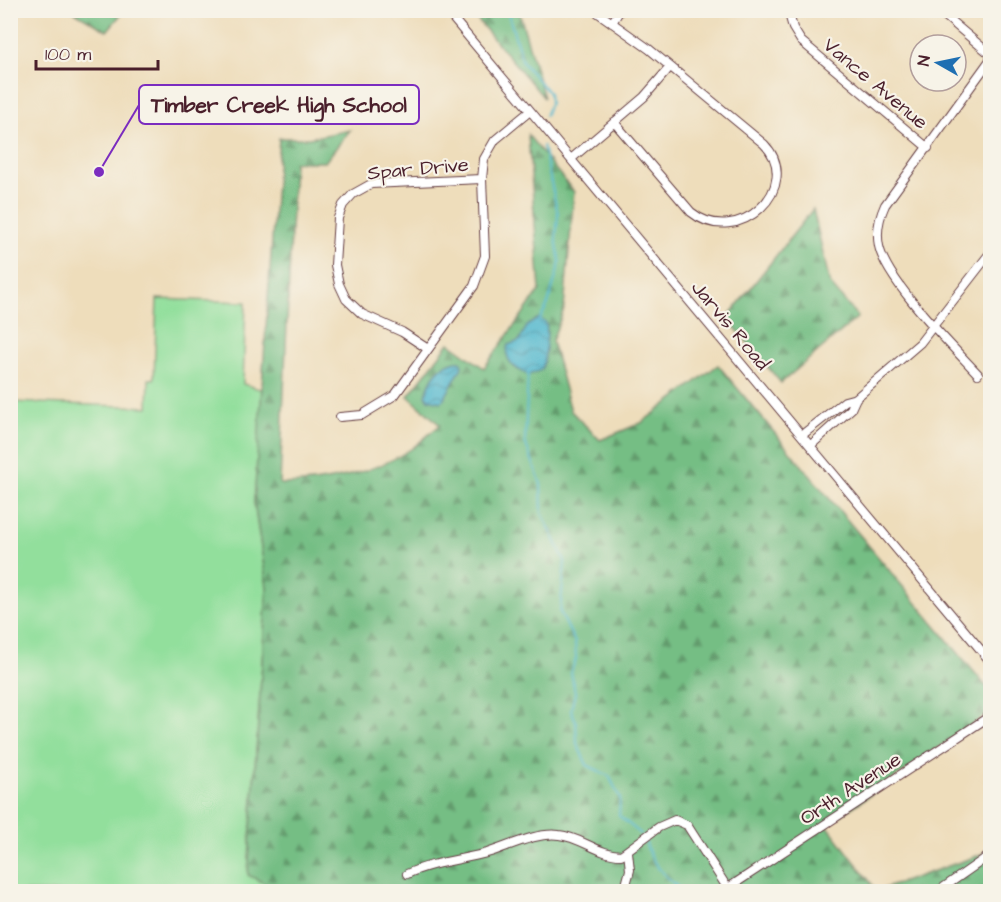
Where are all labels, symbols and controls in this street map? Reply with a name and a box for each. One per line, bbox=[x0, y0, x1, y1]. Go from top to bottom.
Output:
street label: Vance Avenue bbox=[817, 32, 934, 136]
scale bar bbox=[36, 33, 158, 71]
north arrow bbox=[908, 33, 968, 93]
text: 100 m bbox=[45, 42, 91, 67]
text: N bbox=[913, 54, 936, 67]
callout: Timber Creek High School bbox=[139, 85, 419, 124]
text: Timber Creek High School bbox=[150, 91, 408, 122]
street label: Spar Drive bbox=[366, 151, 470, 187]
street label: Jarvis Road bbox=[684, 275, 776, 376]
street label: Orth Avenue bbox=[795, 746, 907, 832]

